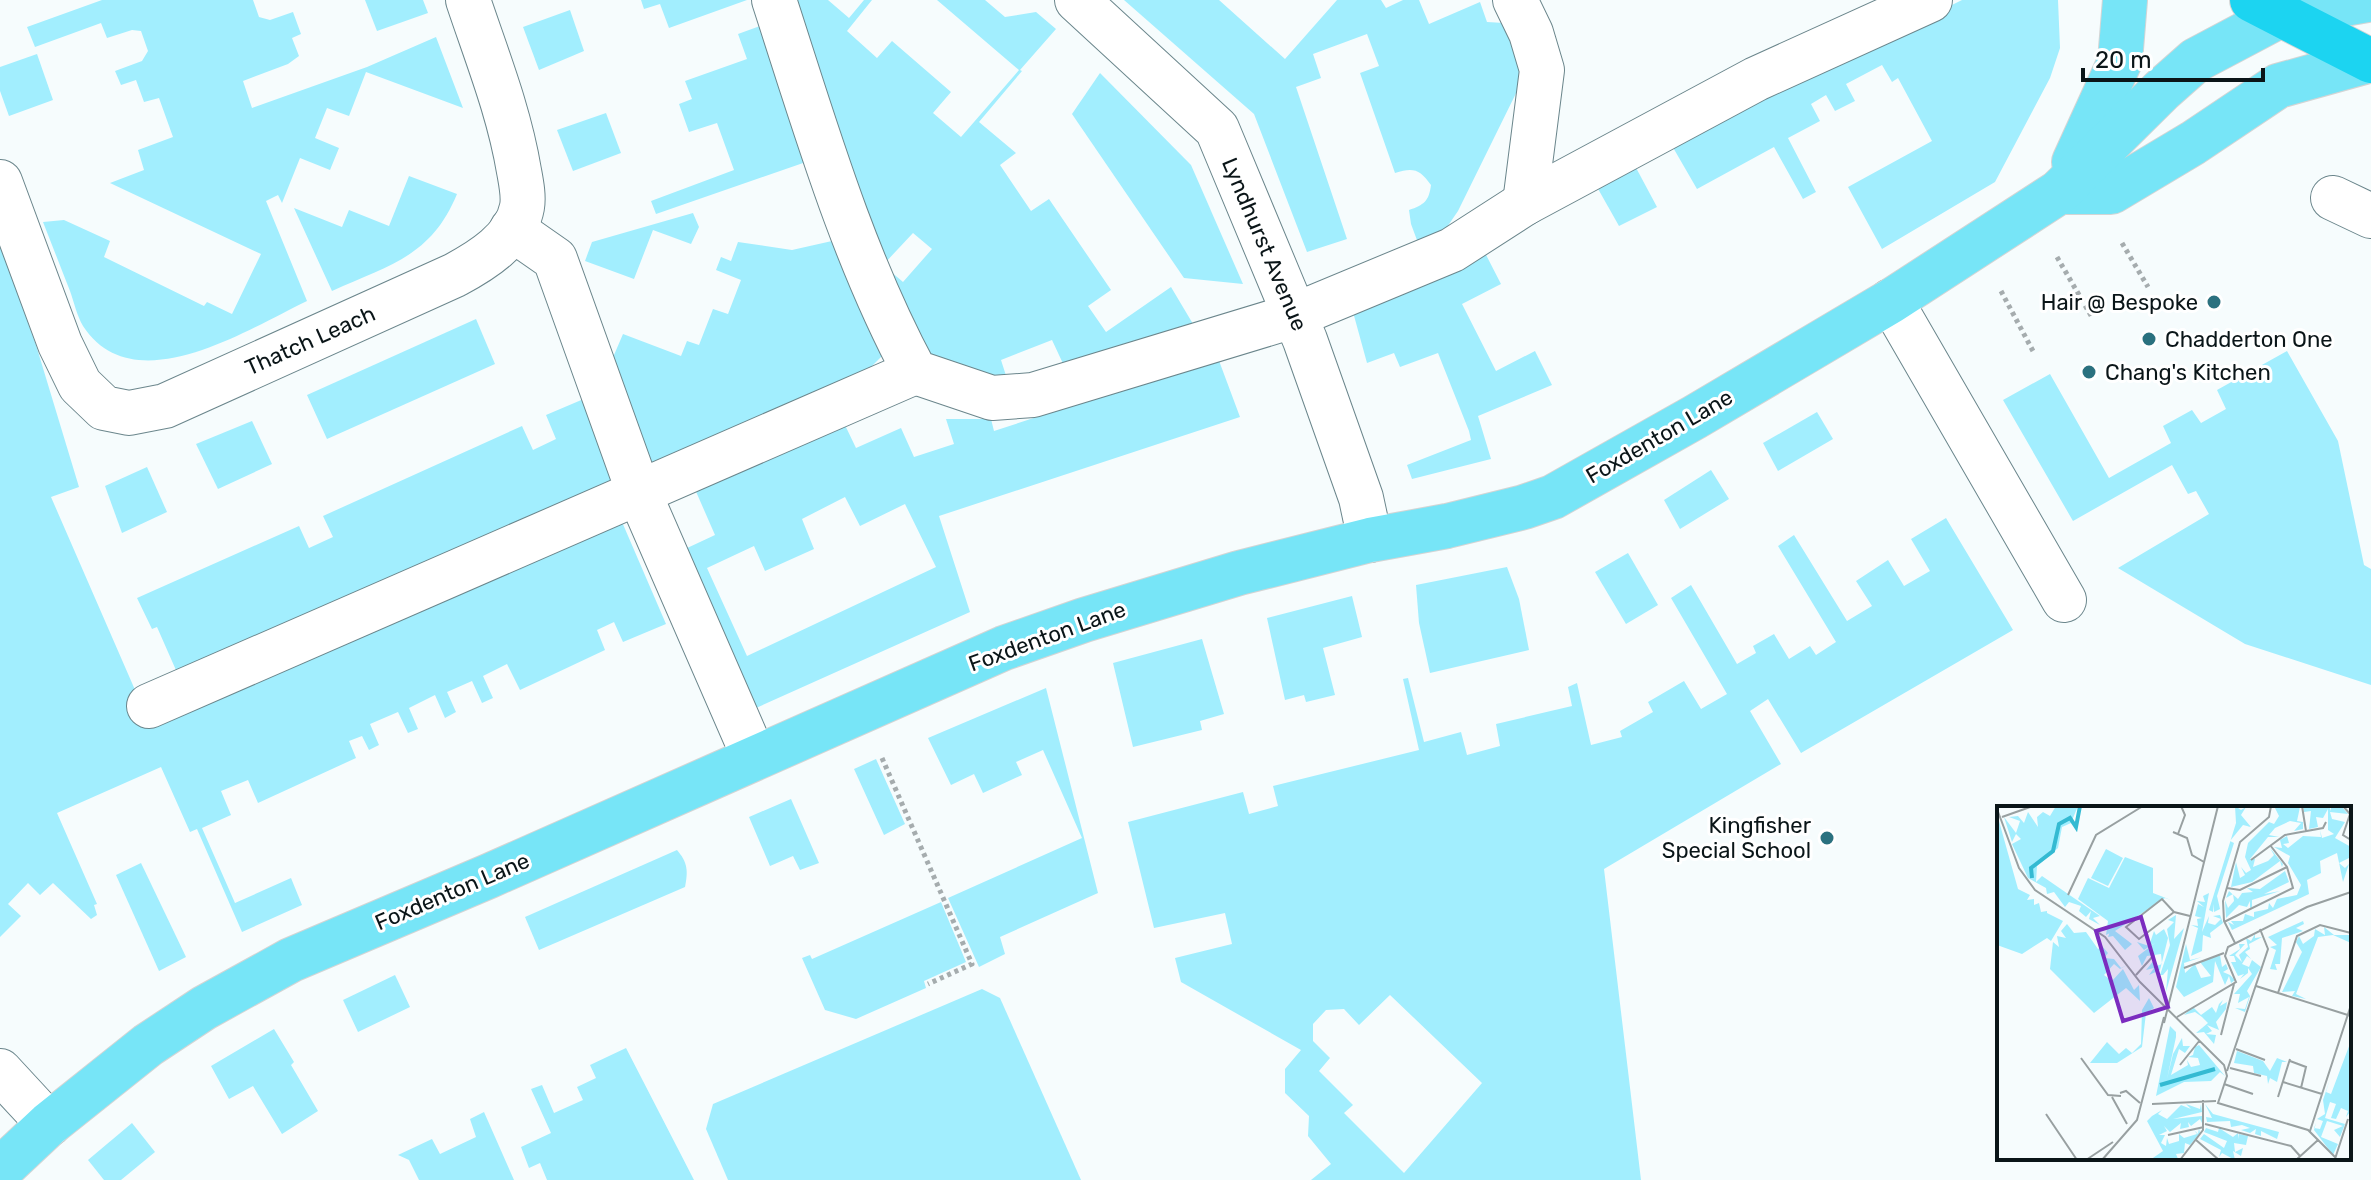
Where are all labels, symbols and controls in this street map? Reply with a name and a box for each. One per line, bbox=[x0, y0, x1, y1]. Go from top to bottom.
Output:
scale bar bbox=[2083, 32, 2263, 82]
text: 20 m bbox=[2095, 46, 2152, 74]
street label: Lyndhurst Avenue bbox=[1216, 154, 1313, 335]
place label: Hair @ Bespoke bbox=[2041, 289, 2198, 316]
marker: Hair @ Bespoke bbox=[2205, 293, 2223, 311]
street label: Thatch Leach bbox=[241, 300, 379, 381]
place label: Chadderton One bbox=[2165, 326, 2333, 353]
marker: Chadderton One bbox=[2140, 330, 2158, 348]
place label: Chang's Kitchen bbox=[2105, 359, 2271, 386]
marker: Chang's Kitchen bbox=[2080, 363, 2098, 381]
street label: Foxdenton Lane bbox=[1581, 383, 1738, 489]
street label: Foxdenton Lane bbox=[965, 596, 1129, 677]
inset map bbox=[1997, 806, 2351, 1160]
place label: Kingfisher Special School bbox=[1662, 812, 1812, 864]
marker: Kingfisher Special School bbox=[1818, 829, 1836, 847]
street label: Foxdenton Lane bbox=[371, 847, 534, 936]

